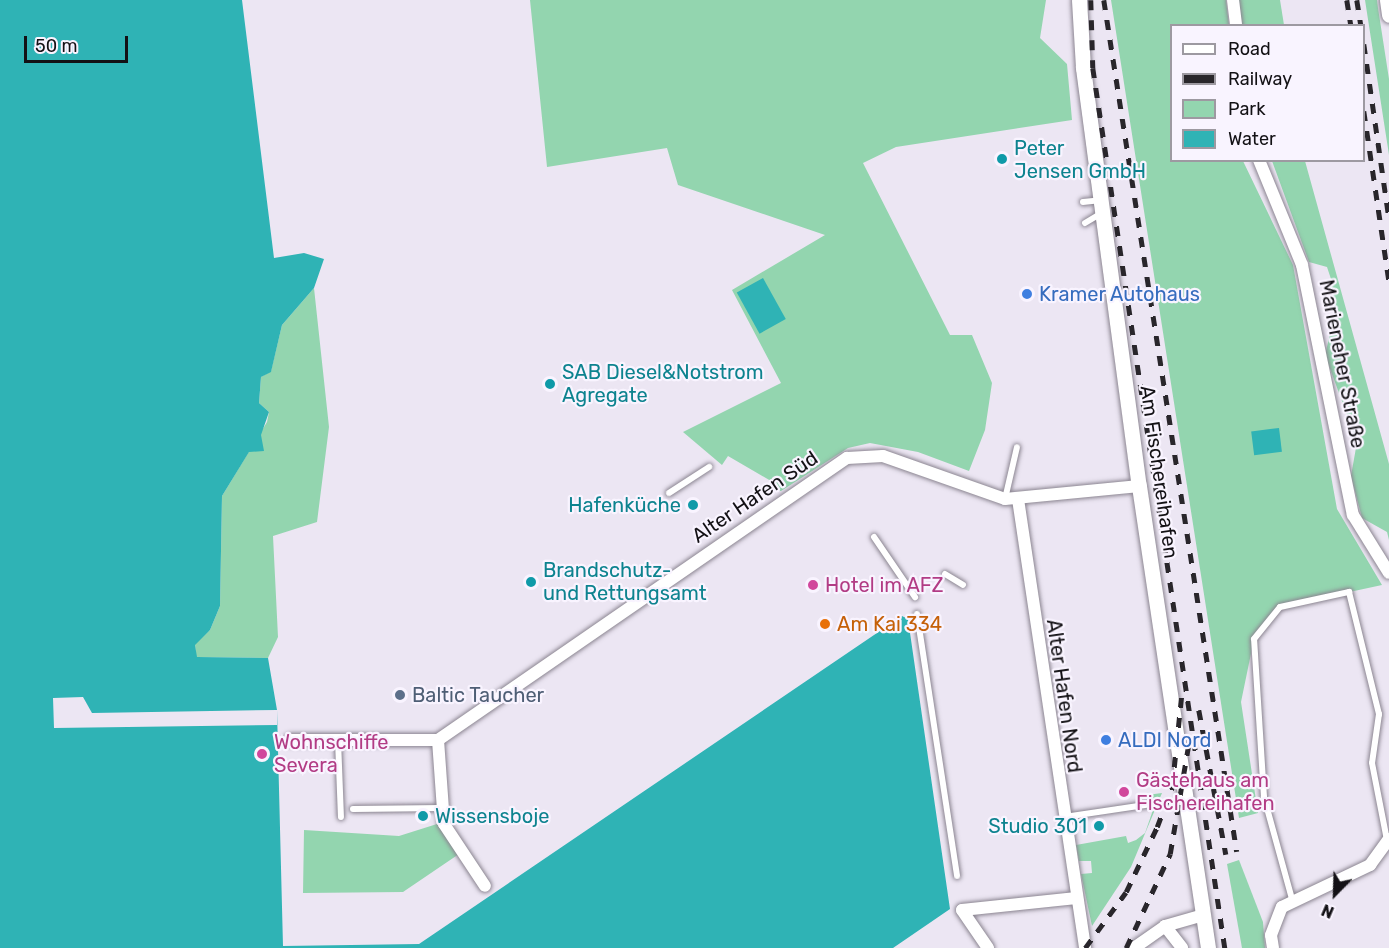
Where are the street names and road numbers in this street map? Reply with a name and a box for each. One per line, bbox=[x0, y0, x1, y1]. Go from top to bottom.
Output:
street label: Marieneher Straße bbox=[1314, 278, 1370, 450]
street label: Am Fischereihafen bbox=[1135, 384, 1183, 560]
street label: Alter Hafen Süd bbox=[687, 446, 823, 548]
street label: Alter Hafen Nord bbox=[1041, 617, 1087, 775]

